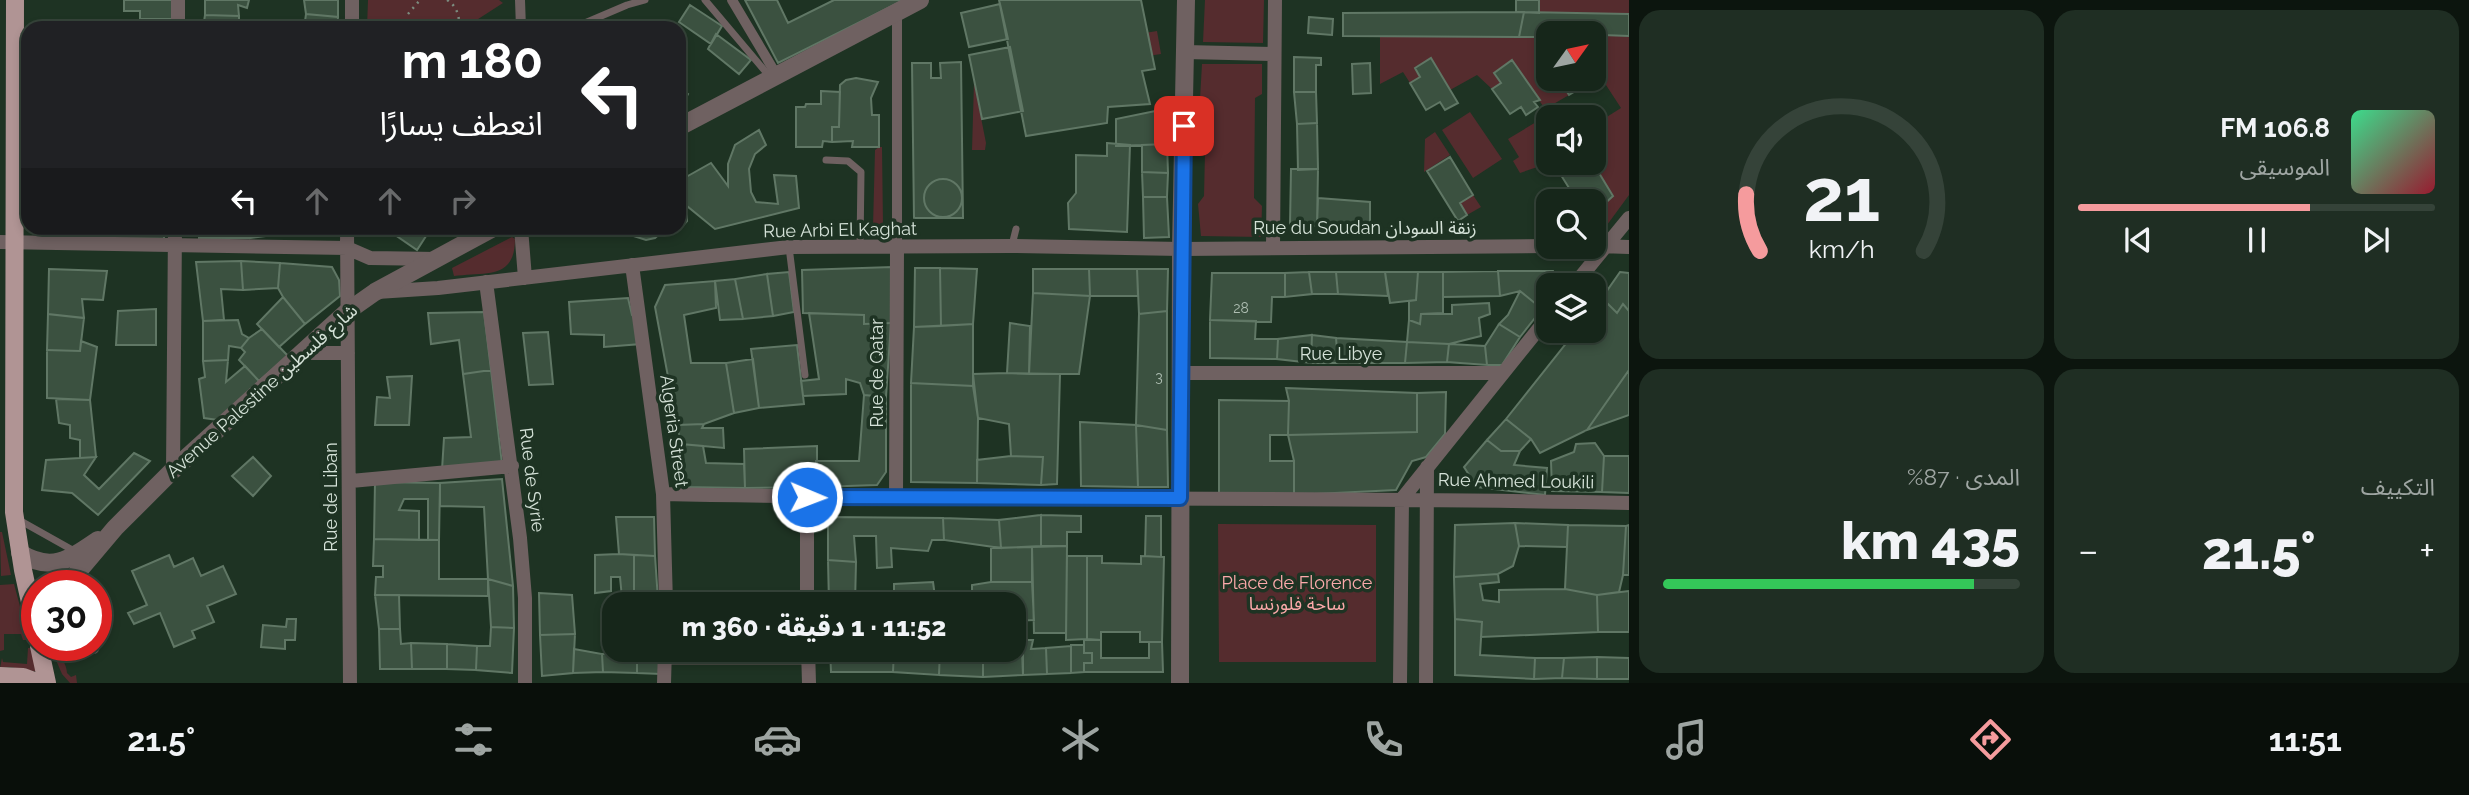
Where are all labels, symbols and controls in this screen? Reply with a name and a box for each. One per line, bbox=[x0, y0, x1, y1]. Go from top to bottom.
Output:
north arrow bbox=[1536, 21, 1606, 91]
map controls bbox=[1536, 21, 1606, 343]
text: 180 m bbox=[402, 32, 543, 89]
icon: left bbox=[567, 49, 658, 140]
pin bbox=[1154, 96, 1214, 156]
text: انعطف يسارًا bbox=[379, 105, 543, 142]
button: sound bbox=[1536, 105, 1606, 175]
icon: arrive bbox=[1165, 107, 1203, 145]
text: 106.8 FM bbox=[2220, 113, 2330, 143]
text: 21 bbox=[1803, 153, 1880, 238]
text: الموسيقى bbox=[2239, 153, 2330, 180]
icon: left bbox=[225, 182, 263, 220]
icon: ahead bbox=[298, 182, 336, 220]
icon: ahead bbox=[371, 182, 409, 220]
icon: right bbox=[444, 182, 482, 220]
button: search bbox=[1536, 189, 1606, 259]
street label: Rue du Soudan زنقة السودان bbox=[1253, 217, 1477, 239]
street label: Rue Arbi El Kaghat bbox=[763, 218, 917, 241]
icon: previous bbox=[2119, 221, 2157, 259]
icon: pause bbox=[2238, 221, 2276, 259]
icon: next bbox=[2357, 221, 2395, 259]
text: km/h bbox=[1809, 234, 1874, 264]
button: layers bbox=[1536, 273, 1606, 343]
street label: Avenue Palestine شارع فلسطين bbox=[162, 299, 364, 485]
house number: 28 bbox=[1233, 300, 1249, 316]
street label: Rue de Qatar bbox=[866, 318, 887, 428]
street label: Rue Libye bbox=[1300, 343, 1383, 364]
house number: 3 bbox=[1155, 369, 1163, 385]
street label: Algeria Street bbox=[656, 373, 693, 488]
street label: Rue de Syrie bbox=[516, 427, 549, 534]
street label: Rue de Liban bbox=[320, 442, 341, 552]
position arrow bbox=[770, 460, 844, 534]
text: المدى · 87% bbox=[1907, 463, 2020, 490]
street label: Rue Ahmed Loukili bbox=[1438, 469, 1594, 492]
text: التكييف bbox=[2361, 473, 2435, 500]
text: 435 km bbox=[1841, 510, 2020, 571]
text: 21.5° bbox=[2202, 520, 2316, 581]
text: − bbox=[2078, 528, 2098, 573]
text: + bbox=[2419, 528, 2435, 573]
speed limit sign: 30 bbox=[21, 570, 112, 661]
park label: Place de Florence ساحة فلورنسا bbox=[1222, 572, 1373, 615]
text: 11:52 · 1 دقيقة · 360 m bbox=[682, 612, 946, 642]
icon: filters bbox=[449, 715, 498, 764]
icon: car bbox=[753, 715, 802, 764]
icon: climate bbox=[1056, 715, 1105, 764]
icon: phone bbox=[1359, 715, 1408, 764]
icon: music bbox=[1662, 715, 1711, 764]
icon: directions bbox=[1966, 715, 2015, 764]
text: 21.5° bbox=[127, 721, 195, 758]
text: 11:51 bbox=[2269, 721, 2342, 758]

